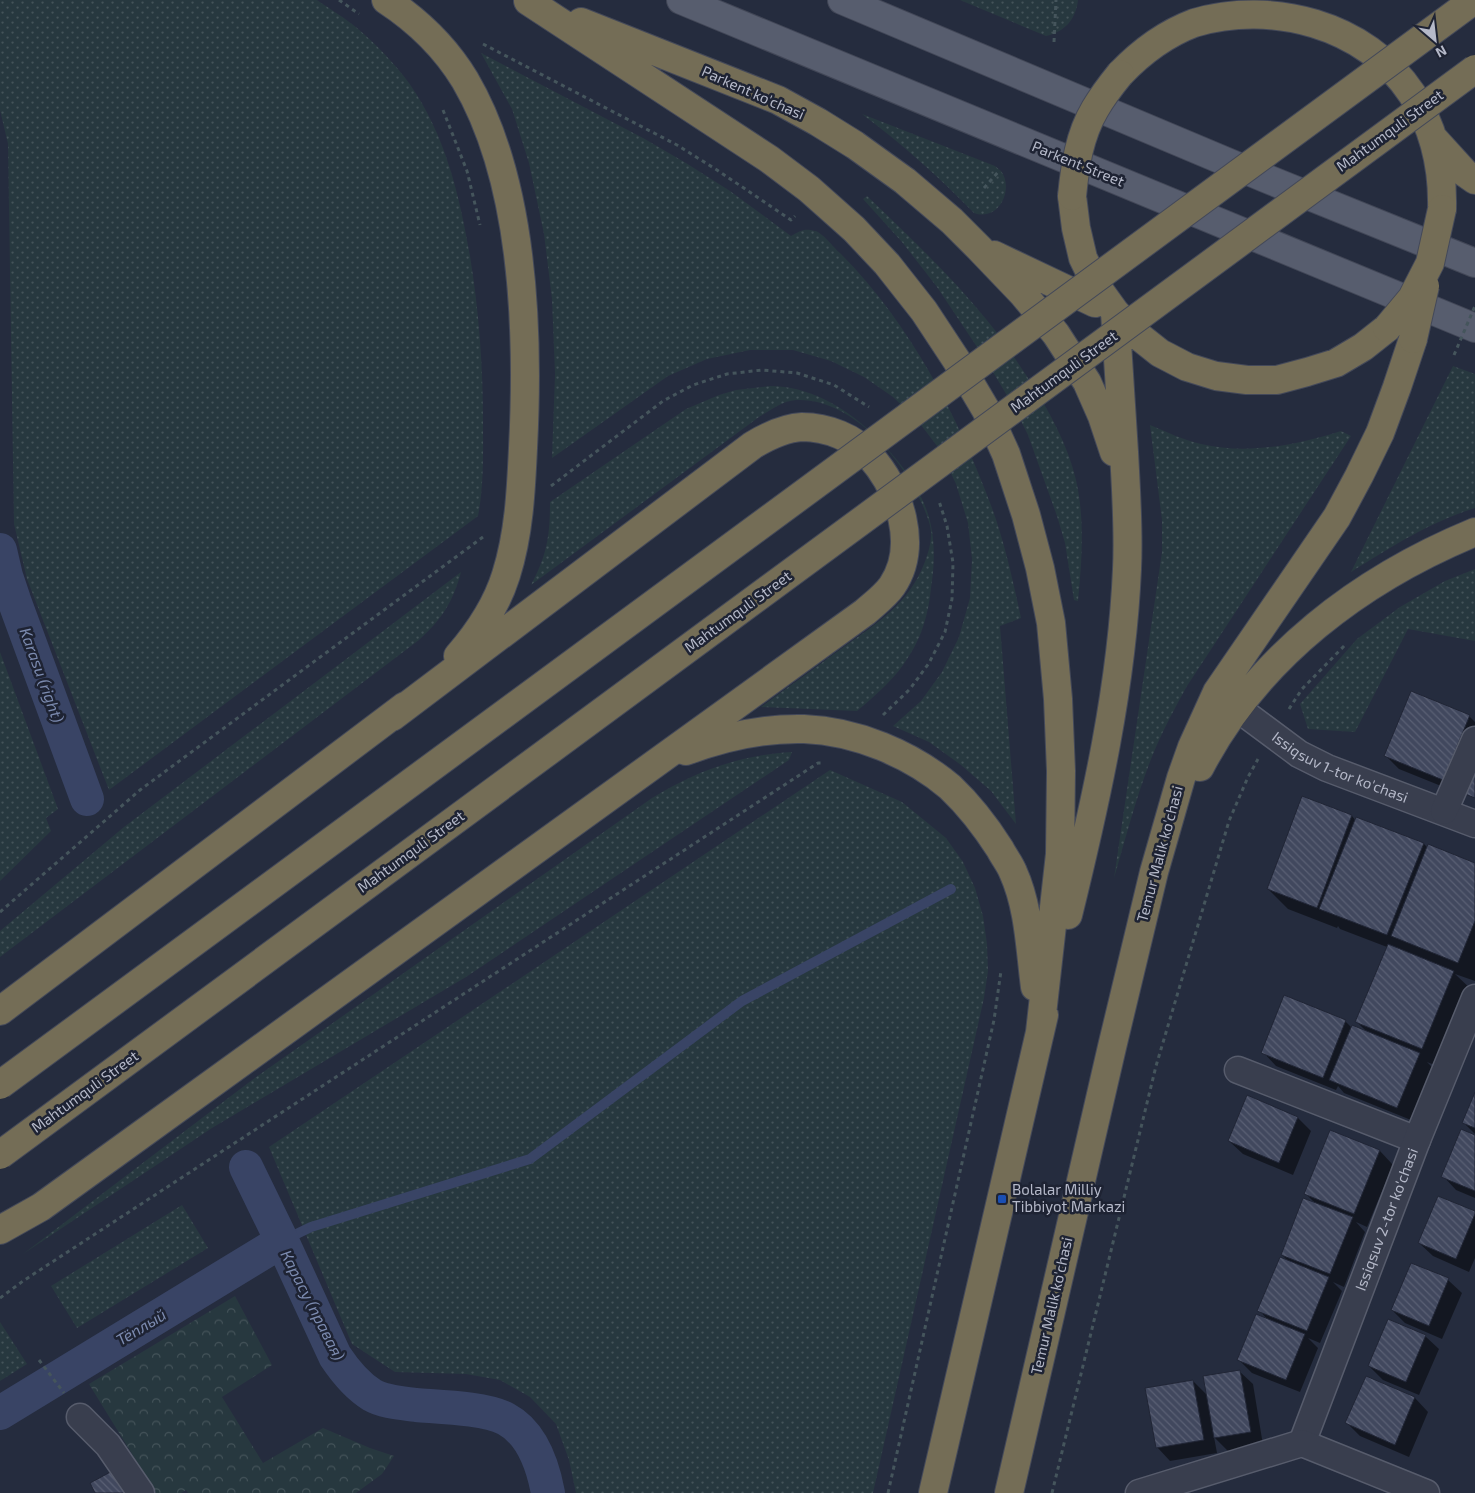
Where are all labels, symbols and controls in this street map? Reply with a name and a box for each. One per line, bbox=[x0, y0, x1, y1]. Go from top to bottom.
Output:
north arrow bbox=[1410, 15, 1460, 65]
text: N bbox=[1433, 42, 1450, 62]
street label: Parkent ko'chasi bbox=[699, 61, 808, 123]
street label: Mahtumquli Street bbox=[1332, 85, 1447, 175]
street label: Parkent Street bbox=[1030, 136, 1127, 190]
street label: Mahtumquli Street bbox=[1006, 326, 1121, 416]
street label: Mahtumquli Street bbox=[680, 566, 795, 656]
water label: Karasu (right) bbox=[17, 625, 69, 725]
street label: Issiqsuv 1-tor ko'chasi bbox=[1269, 727, 1411, 806]
street label: Temur Malik ko'chasi bbox=[1132, 784, 1186, 924]
street label: Mahtumquli Street bbox=[353, 806, 468, 896]
street label: Mahtumquli Street bbox=[27, 1046, 142, 1136]
street label: Issiqsuv 2-tor ko'chasi bbox=[1351, 1145, 1421, 1293]
place label: Bolalar Milliy Tibbiyot Markazi bbox=[1012, 1180, 1125, 1215]
marker: Bolalar Milliy Tibbiyot Markazi bbox=[996, 1193, 1008, 1205]
street label: Temur Malik ko'chasi bbox=[1026, 1235, 1076, 1376]
water label: Карасу (правая) bbox=[277, 1246, 350, 1363]
water label: Тёплый bbox=[112, 1304, 169, 1349]

